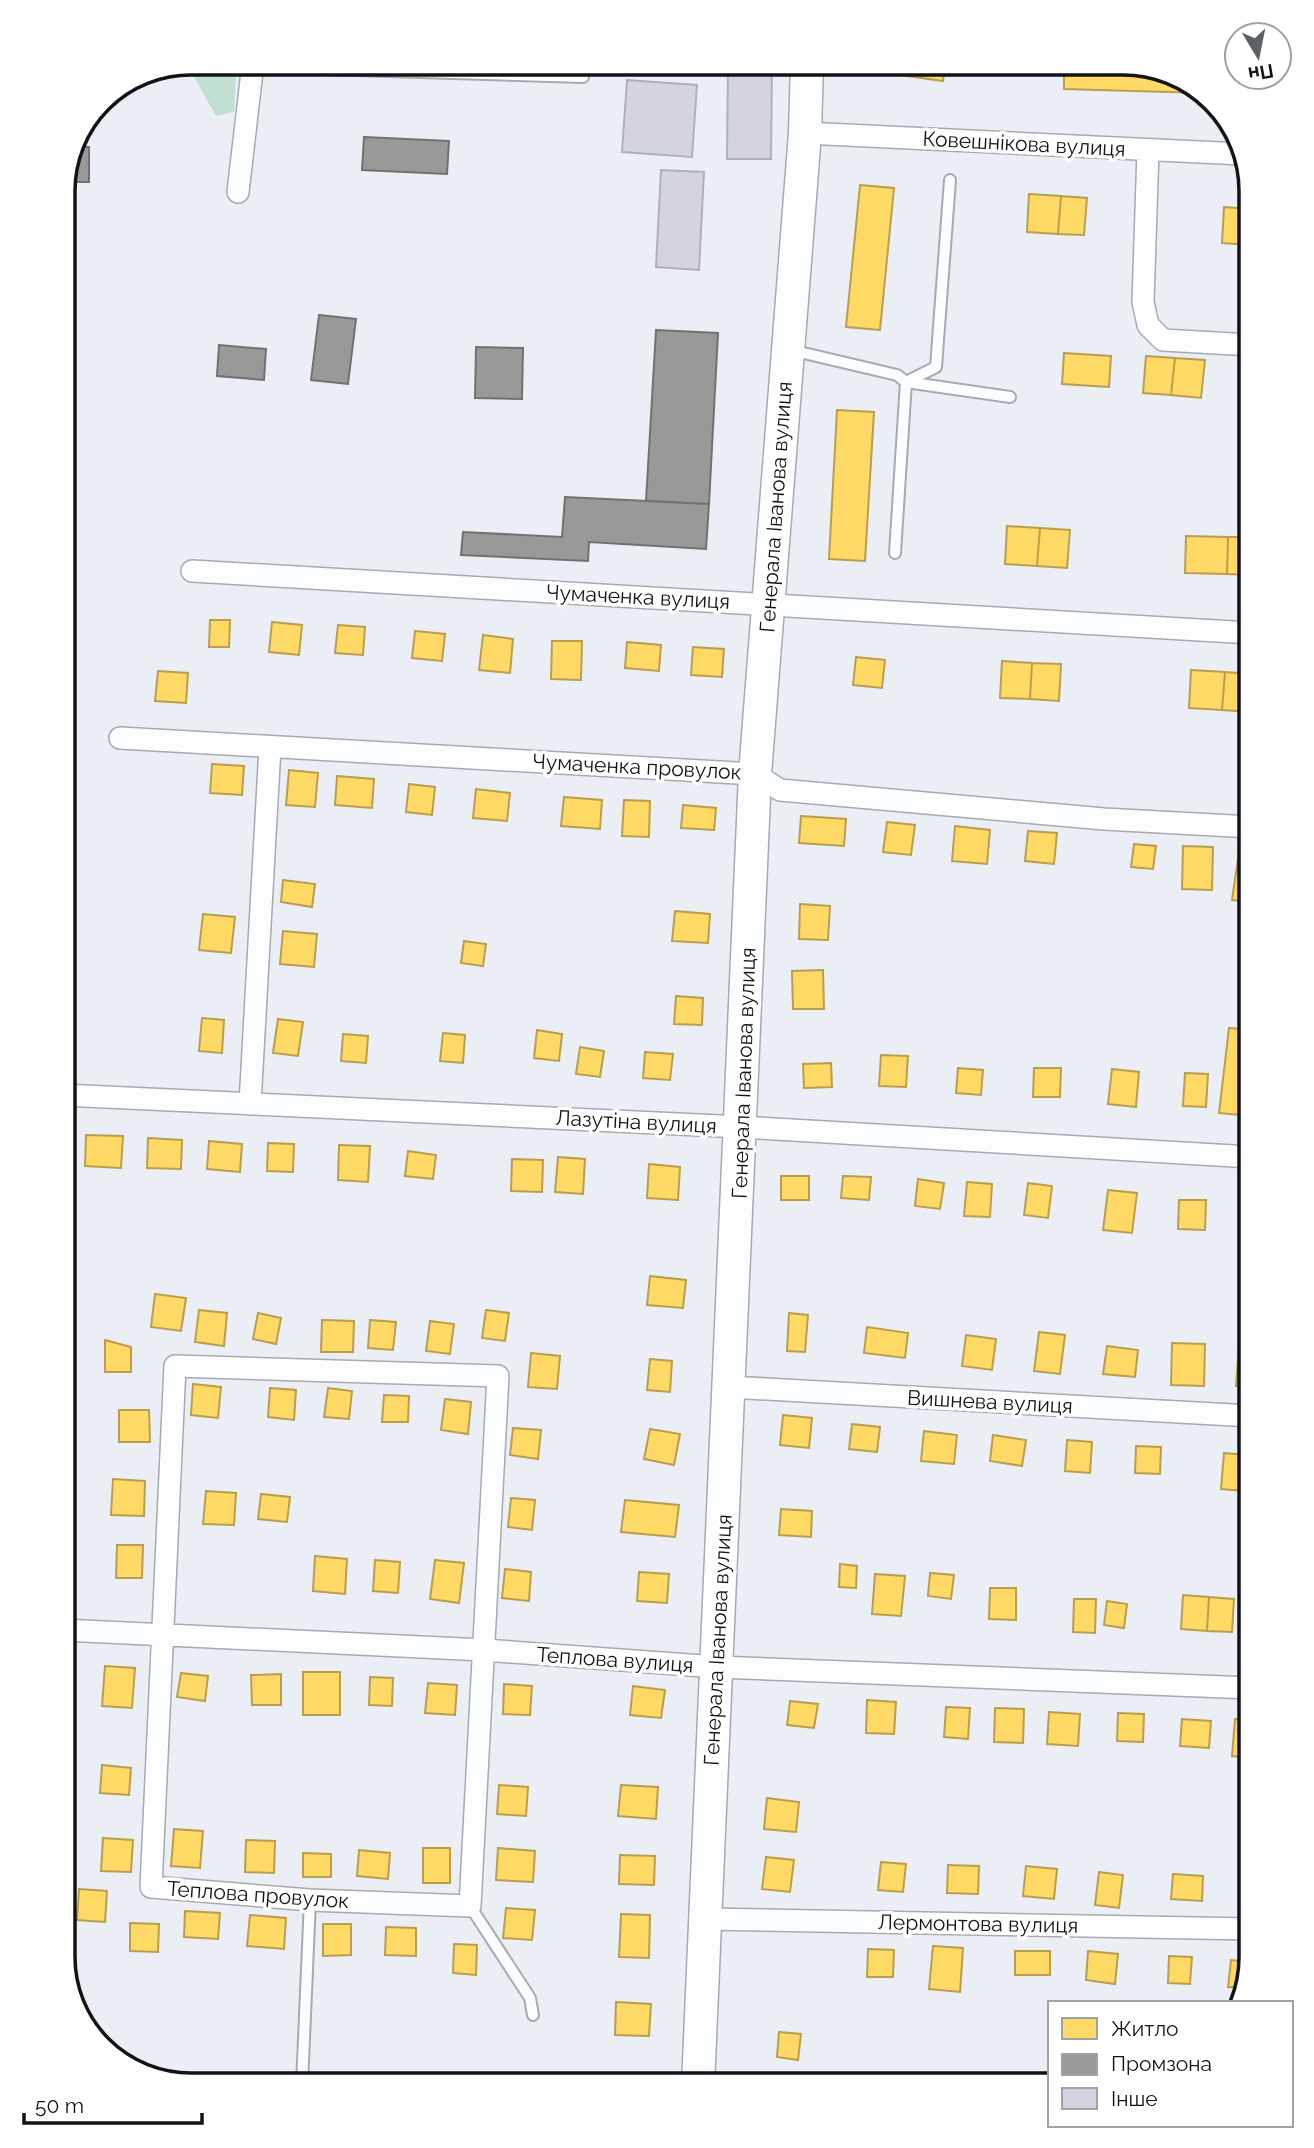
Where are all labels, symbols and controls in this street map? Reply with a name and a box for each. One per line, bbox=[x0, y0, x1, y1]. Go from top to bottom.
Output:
north arrow bbox=[1223, 21, 1293, 91]
text: Пн bbox=[1247, 60, 1275, 86]
street label: Ковешнікова вулиця bbox=[922, 126, 1126, 161]
street label: Генерала Іванова вулиця bbox=[754, 381, 797, 633]
street label: Чумаченка вулиця bbox=[545, 579, 731, 614]
street label: Чумаченка провулок bbox=[532, 749, 742, 784]
street label: Генерала Іванова вулиця bbox=[727, 947, 760, 1199]
street label: Лазутіна вулиця bbox=[555, 1105, 717, 1138]
street label: Вишнева вулиця bbox=[907, 1385, 1074, 1418]
street label: Генерала Іванова вулиця bbox=[698, 1514, 737, 1766]
street label: Теплова вулиця bbox=[536, 1642, 694, 1677]
street label: Теплова провулок bbox=[166, 1876, 350, 1913]
street label: Лермонтова вулиця bbox=[877, 1909, 1079, 1938]
legend bbox=[1048, 2001, 1293, 2127]
text: Житло bbox=[1111, 2016, 1179, 2041]
text: Промзона bbox=[1111, 2051, 1212, 2076]
scale bar bbox=[24, 2082, 203, 2126]
text: Інше bbox=[1111, 2086, 1158, 2111]
text: 50 m bbox=[35, 2093, 84, 2118]

